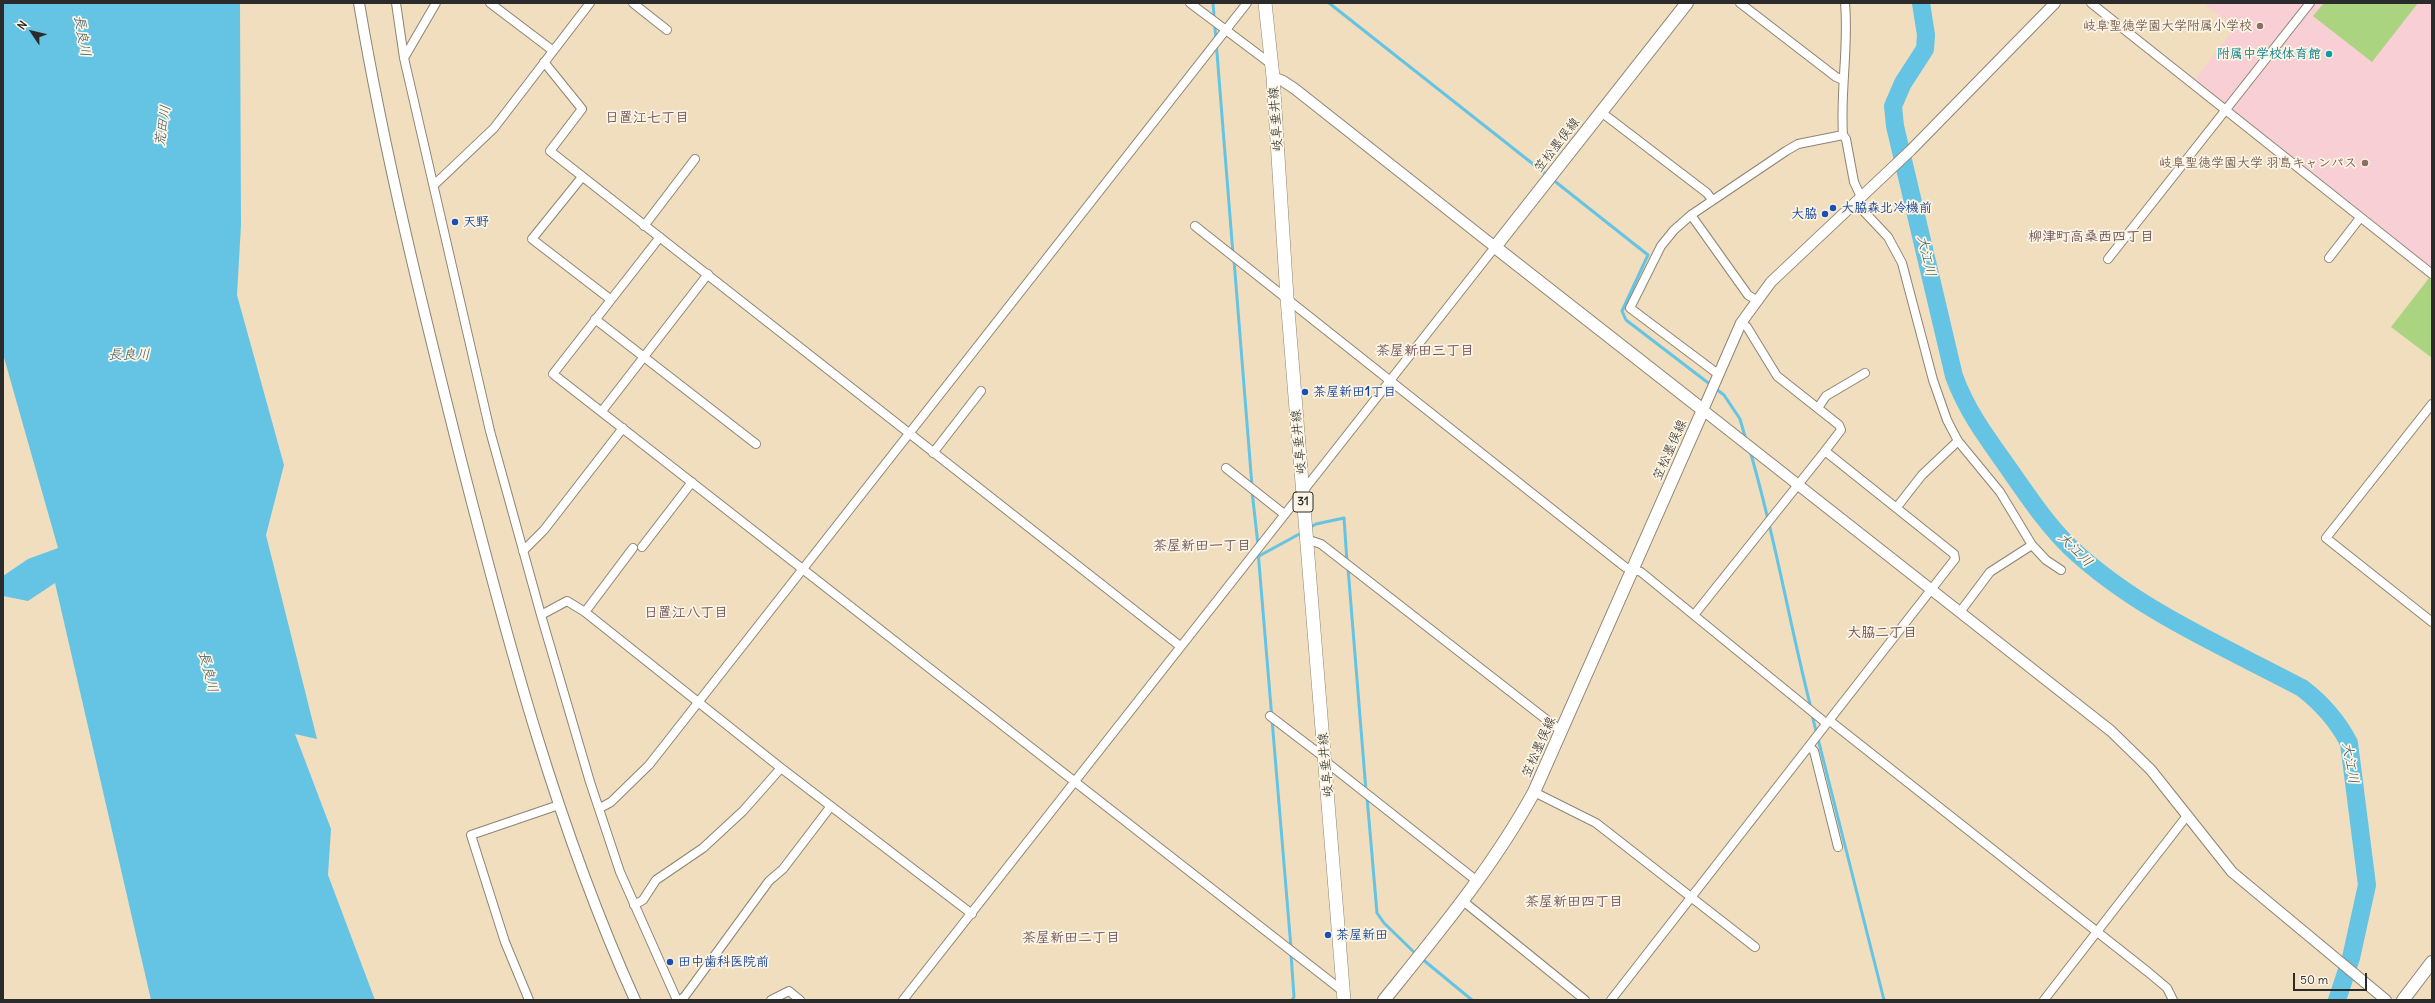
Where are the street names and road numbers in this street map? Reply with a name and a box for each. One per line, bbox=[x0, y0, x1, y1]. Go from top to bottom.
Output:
street label: 岐阜垂井線 bbox=[1266, 86, 1286, 152]
street label: 笠松墨俣線 bbox=[1531, 115, 1583, 175]
street label: 岐阜垂井線 bbox=[1288, 409, 1310, 475]
street label: 笠松墨俣線 bbox=[1650, 417, 1690, 483]
road number: 31 bbox=[1293, 492, 1313, 512]
street label: 笠松墨俣線 bbox=[1519, 714, 1559, 780]
street label: 岐阜垂井線 bbox=[1315, 732, 1337, 798]

